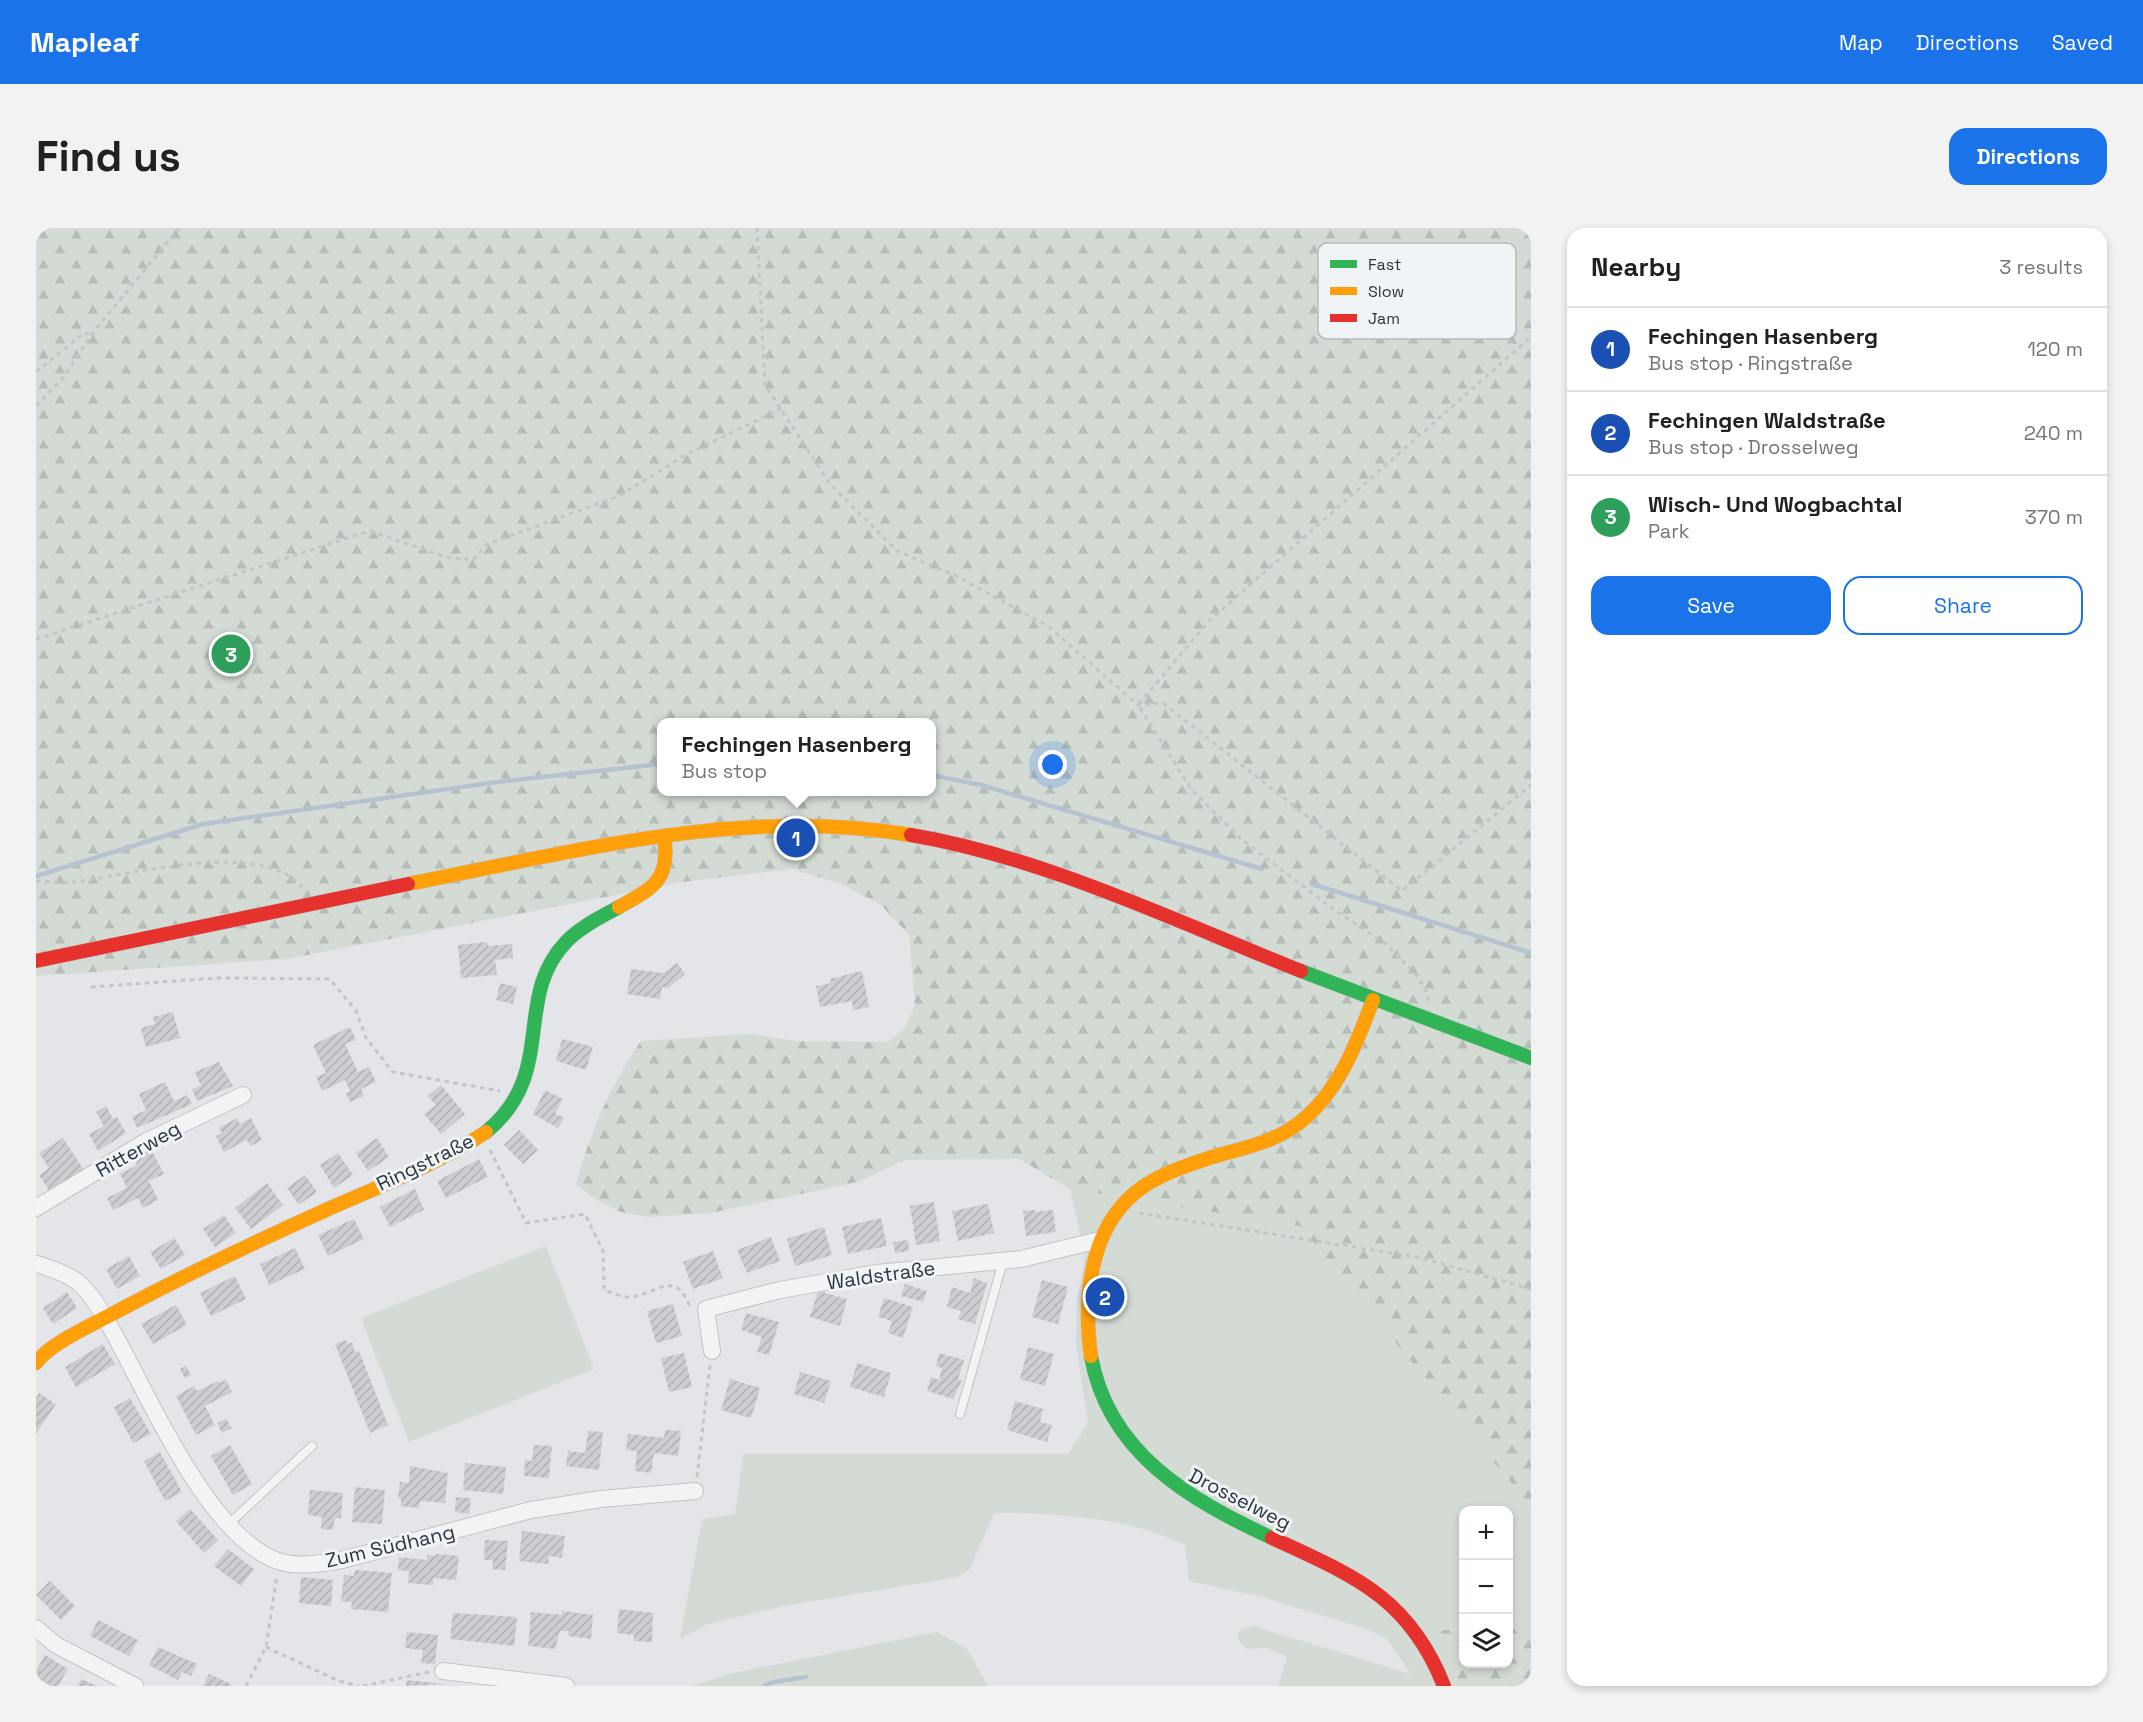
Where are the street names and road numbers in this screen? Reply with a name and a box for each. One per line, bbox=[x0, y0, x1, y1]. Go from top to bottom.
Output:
street label: Ritterweg bbox=[91, 1115, 185, 1183]
street label: Ringstraße bbox=[372, 1127, 478, 1197]
street label: Waldstraße bbox=[825, 1255, 937, 1295]
street label: Drosselweg bbox=[1185, 1462, 1295, 1536]
street label: Zum Südhang bbox=[323, 1518, 457, 1574]

